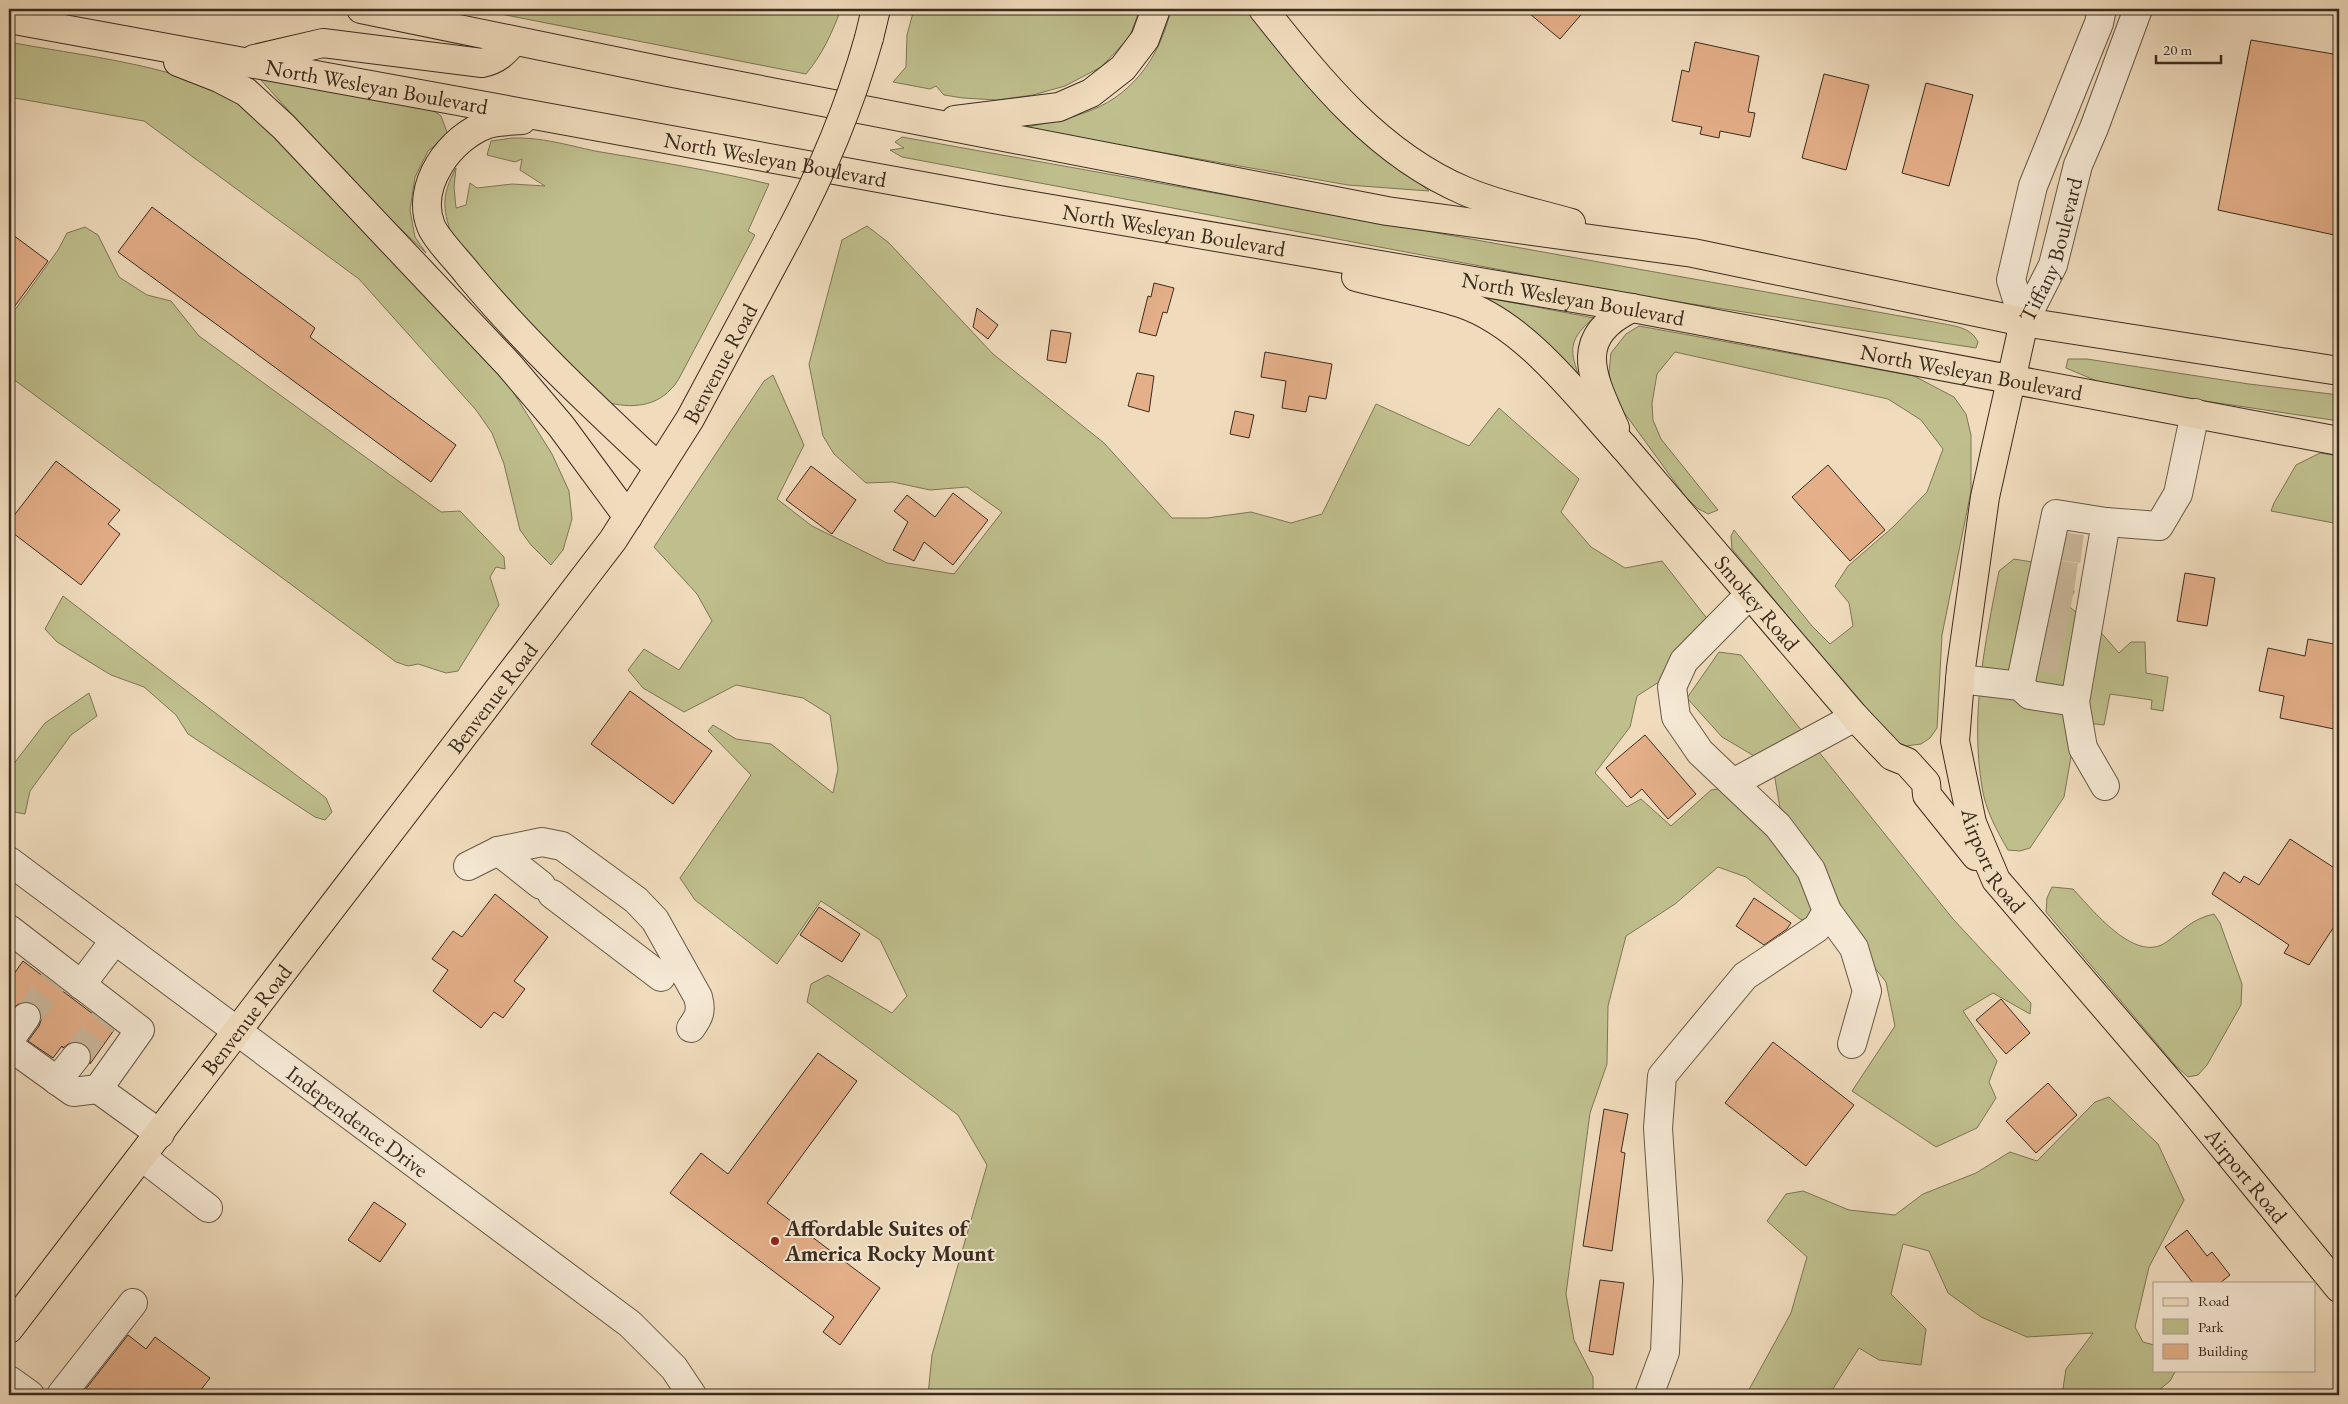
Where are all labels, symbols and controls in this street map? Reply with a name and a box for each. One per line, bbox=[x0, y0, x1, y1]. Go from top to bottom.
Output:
scale bar bbox=[2156, 32, 2220, 64]
text: 20 m bbox=[2163, 40, 2192, 59]
street label: North Wesleyan Boulevard bbox=[263, 52, 491, 121]
street label: North Wesleyan Boulevard bbox=[661, 125, 890, 194]
street label: Tiffany Boulevard bbox=[2012, 174, 2090, 327]
street label: North Wesleyan Boulevard bbox=[1060, 197, 1289, 264]
street label: North Wesleyan Boulevard bbox=[1459, 265, 1688, 333]
street label: Benvenue Road bbox=[676, 298, 765, 429]
street label: North Wesleyan Boulevard bbox=[1858, 337, 2086, 408]
street label: Smokey Road bbox=[1708, 549, 1806, 658]
street label: Benvenue Road bbox=[441, 636, 545, 759]
street label: Airport Road bbox=[1954, 805, 2032, 920]
street label: Benvenue Road bbox=[195, 957, 299, 1081]
street label: Independence Drive bbox=[280, 1059, 435, 1184]
street label: Airport Road bbox=[2198, 1121, 2294, 1230]
place label: Affordable Suites of America Rocky Mount bbox=[784, 1214, 995, 1268]
marker: Affordable Suites of America Rocky Mount bbox=[769, 1235, 781, 1247]
legend bbox=[2153, 1282, 2316, 1372]
text: Road bbox=[2198, 1291, 2230, 1310]
text: Park bbox=[2198, 1317, 2225, 1336]
text: Building bbox=[2198, 1341, 2248, 1360]

